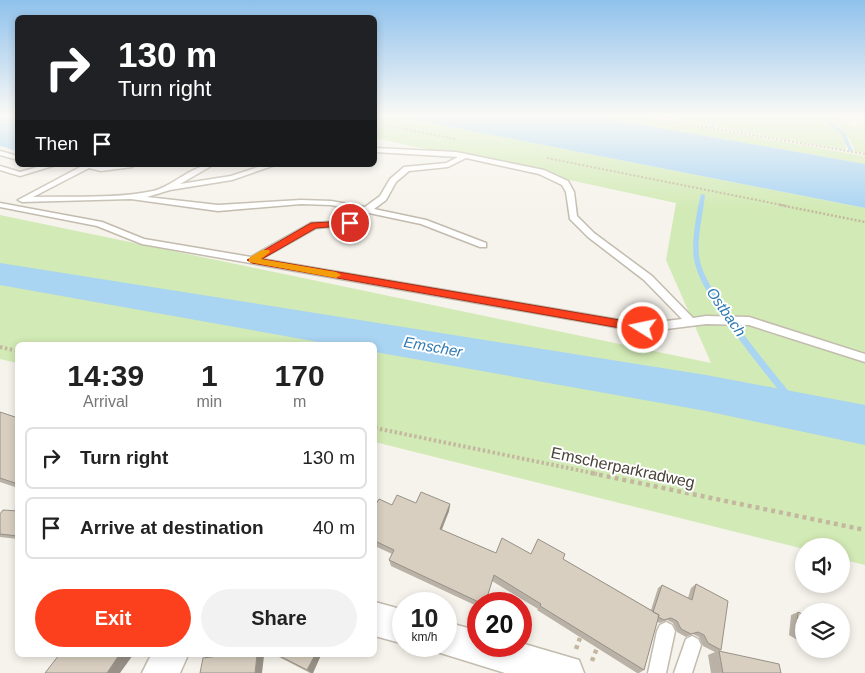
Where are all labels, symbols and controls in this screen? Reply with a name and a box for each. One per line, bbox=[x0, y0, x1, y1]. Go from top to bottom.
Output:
icon: right bbox=[35, 35, 100, 100]
text: 130 m bbox=[118, 35, 217, 74]
text: Turn right bbox=[118, 76, 211, 101]
icon: arrive bbox=[88, 130, 116, 158]
text: Then bbox=[35, 133, 78, 154]
pin bbox=[329, 202, 371, 244]
icon: arrive bbox=[336, 209, 364, 237]
water label: Ostbach bbox=[703, 284, 749, 339]
position arrow bbox=[616, 301, 668, 353]
water label: Emscher bbox=[402, 333, 465, 360]
text: 14:39 bbox=[67, 359, 144, 392]
text: 1 bbox=[201, 359, 218, 392]
text: 170 bbox=[275, 359, 325, 392]
text: Arrival bbox=[83, 393, 128, 410]
text: min bbox=[196, 393, 222, 410]
text: m bbox=[293, 393, 306, 410]
icon: right bbox=[37, 444, 65, 472]
street label: Emscherparkradweg bbox=[549, 444, 696, 491]
text: Turn right bbox=[80, 447, 168, 468]
text: 130 m bbox=[302, 447, 355, 468]
icon: arrive bbox=[37, 514, 65, 542]
text: Arrive at destination bbox=[80, 517, 264, 538]
text: 40 m bbox=[313, 517, 355, 538]
map controls bbox=[795, 538, 850, 658]
button: sound bbox=[795, 538, 850, 593]
button: Exit bbox=[35, 589, 191, 647]
button: Share bbox=[201, 589, 357, 647]
speed limit sign: 20 bbox=[467, 592, 532, 657]
button: layers bbox=[795, 603, 850, 658]
text: 10 bbox=[411, 604, 438, 632]
text: km/h bbox=[411, 630, 438, 644]

